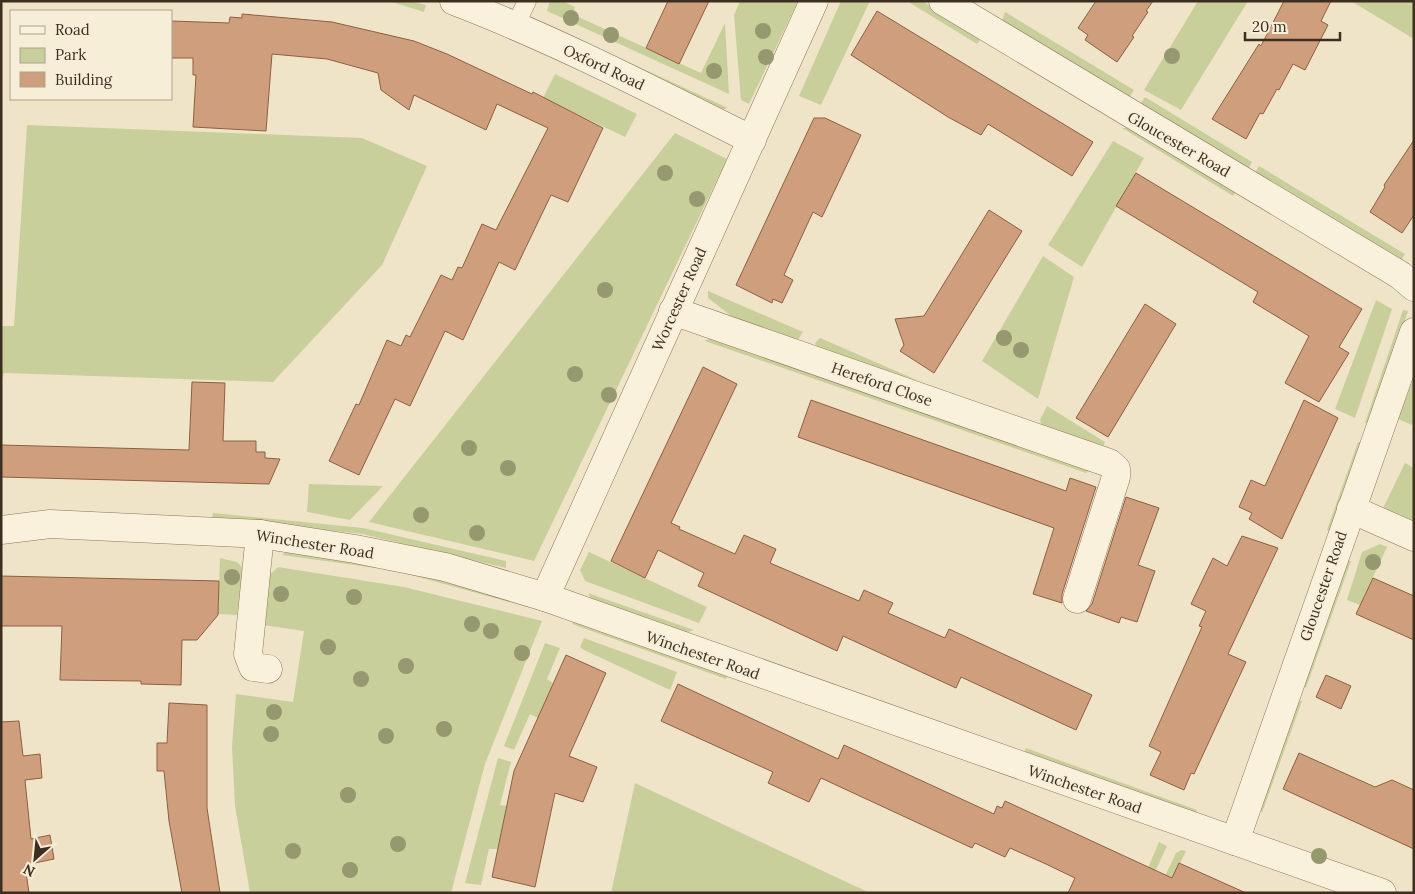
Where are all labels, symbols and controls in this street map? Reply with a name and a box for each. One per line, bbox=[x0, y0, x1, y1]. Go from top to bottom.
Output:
legend bbox=[10, 10, 172, 100]
scale bar bbox=[1245, 10, 1340, 42]
text: 20 m bbox=[1252, 17, 1287, 36]
text: Road bbox=[55, 20, 90, 39]
street label: Oxford Road bbox=[560, 40, 648, 94]
text: Park bbox=[55, 45, 86, 64]
text: Building bbox=[55, 70, 113, 89]
street label: Gloucester Road bbox=[1124, 107, 1234, 181]
street label: Worcester Road bbox=[648, 244, 710, 354]
street label: Hereford Close bbox=[829, 358, 935, 410]
street label: Winchester Road bbox=[255, 525, 375, 563]
street label: Gloucester Road bbox=[1295, 528, 1351, 644]
street label: Winchester Road bbox=[644, 627, 762, 683]
street label: Winchester Road bbox=[1026, 761, 1144, 817]
north arrow bbox=[10, 834, 60, 884]
text: N bbox=[20, 860, 38, 881]

